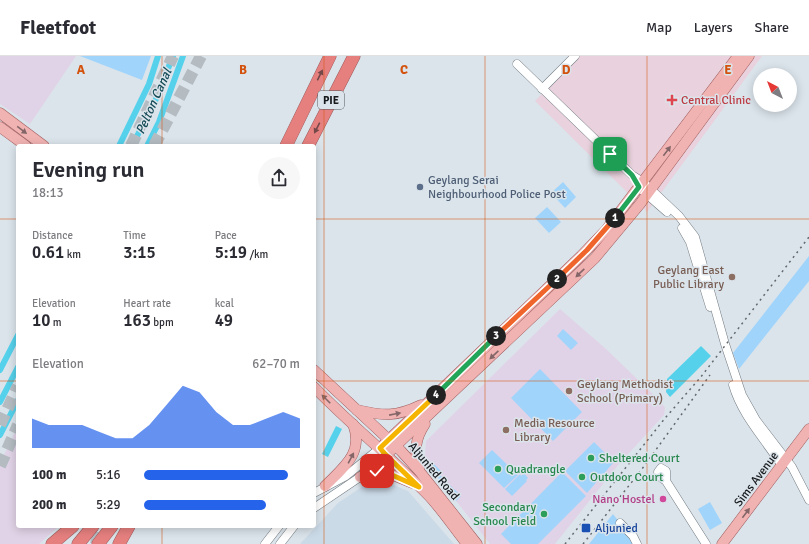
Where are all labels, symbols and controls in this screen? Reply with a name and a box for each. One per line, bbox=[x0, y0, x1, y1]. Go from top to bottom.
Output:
text: Fleetfoot bbox=[20, 16, 96, 40]
text: Map bbox=[646, 19, 672, 36]
text: Layers bbox=[694, 19, 733, 36]
text: Share bbox=[755, 19, 789, 36]
text: A bbox=[77, 62, 86, 78]
text: B bbox=[239, 62, 247, 78]
text: C bbox=[400, 62, 408, 78]
text: D bbox=[562, 62, 571, 78]
text: E bbox=[724, 62, 732, 78]
water label: Pelton Canal bbox=[132, 65, 176, 137]
north arrow bbox=[753, 68, 797, 112]
map controls bbox=[753, 68, 797, 112]
one-way arrow bbox=[317, 69, 323, 81]
road number: PIE bbox=[318, 91, 344, 109]
place label: Central Clinic bbox=[681, 93, 751, 108]
marker: Central Clinic bbox=[666, 94, 678, 106]
one-way arrow bbox=[314, 122, 320, 134]
one-way arrow bbox=[16, 125, 27, 134]
pin bbox=[593, 137, 627, 171]
icon: arrive bbox=[599, 143, 621, 165]
one-way arrow bbox=[663, 145, 671, 156]
text: Evening run bbox=[32, 156, 145, 183]
button: share bbox=[258, 157, 300, 199]
place label: Geylang Serai Neighbourhood Police Post bbox=[428, 173, 566, 202]
marker: Geylang Serai Neighbourhood Police Post bbox=[415, 182, 425, 192]
text: 18:13 bbox=[32, 185, 64, 201]
pin: 1 bbox=[605, 208, 625, 228]
text: 1 bbox=[612, 211, 618, 224]
text: Distance bbox=[32, 229, 73, 242]
text: Time bbox=[123, 229, 146, 242]
text: Pace bbox=[215, 229, 237, 242]
text: 0.61 bbox=[32, 242, 64, 263]
text: 3:15 bbox=[123, 242, 156, 263]
text: 5:19 bbox=[215, 242, 247, 263]
text: km bbox=[64, 248, 81, 261]
text: /km bbox=[247, 248, 268, 261]
place label: Geylang East Public Library bbox=[653, 263, 724, 292]
one-way arrow bbox=[575, 268, 585, 277]
pin: 2 bbox=[547, 269, 567, 289]
text: 2 bbox=[554, 272, 560, 285]
marker: Geylang East Public Library bbox=[727, 272, 737, 282]
text: Elevation bbox=[32, 297, 76, 310]
text: Heart rate bbox=[123, 297, 171, 310]
text: kcal bbox=[215, 297, 234, 310]
text: 10 bbox=[32, 310, 50, 331]
text: 163 bbox=[123, 310, 151, 331]
text: 49 bbox=[215, 310, 233, 331]
text: m bbox=[50, 316, 62, 329]
text: bpm bbox=[151, 316, 174, 329]
pin: 3 bbox=[486, 326, 506, 346]
text: 3 bbox=[493, 329, 499, 342]
one-way arrow bbox=[490, 350, 499, 359]
text: Elevation bbox=[32, 356, 84, 372]
text: 62–70 m bbox=[252, 356, 300, 372]
place label: Geylang Methodist School (Primary) bbox=[577, 377, 673, 406]
pin: 4 bbox=[426, 385, 446, 405]
marker: Geylang Methodist School (Primary) bbox=[564, 386, 574, 396]
text: 4 bbox=[433, 388, 439, 401]
one-way arrow bbox=[321, 394, 331, 404]
one-way arrow bbox=[389, 411, 402, 417]
place label: Media Resource Library bbox=[514, 416, 595, 445]
marker: Media Resource Library bbox=[501, 425, 511, 435]
street label: Aljunied Road bbox=[405, 439, 462, 503]
street label: Sims Avenue bbox=[731, 449, 782, 510]
place label: Sheltered Court bbox=[599, 451, 680, 466]
one-way arrow bbox=[347, 452, 354, 464]
marker: Sheltered Court bbox=[586, 453, 596, 463]
pin bbox=[360, 454, 394, 488]
icon: check bbox=[366, 460, 388, 482]
place label: Quadrangle bbox=[506, 462, 565, 477]
marker: Quadrangle bbox=[493, 464, 503, 474]
text: 100 m bbox=[32, 467, 66, 483]
text: 5:16 bbox=[96, 467, 121, 483]
place label: Outdoor Court bbox=[590, 470, 663, 485]
marker: Outdoor Court bbox=[577, 472, 587, 482]
place label: Nano Hostel bbox=[592, 492, 655, 507]
marker: Nano Hostel bbox=[658, 494, 668, 504]
text: 200 m bbox=[32, 497, 66, 513]
text: 5:29 bbox=[96, 497, 121, 513]
place label: Secondary School Field bbox=[473, 500, 536, 529]
one-way arrow bbox=[742, 508, 750, 518]
marker: Secondary School Field bbox=[539, 509, 549, 519]
place label: Aljunied bbox=[595, 521, 638, 536]
marker: Aljunied bbox=[580, 522, 592, 534]

